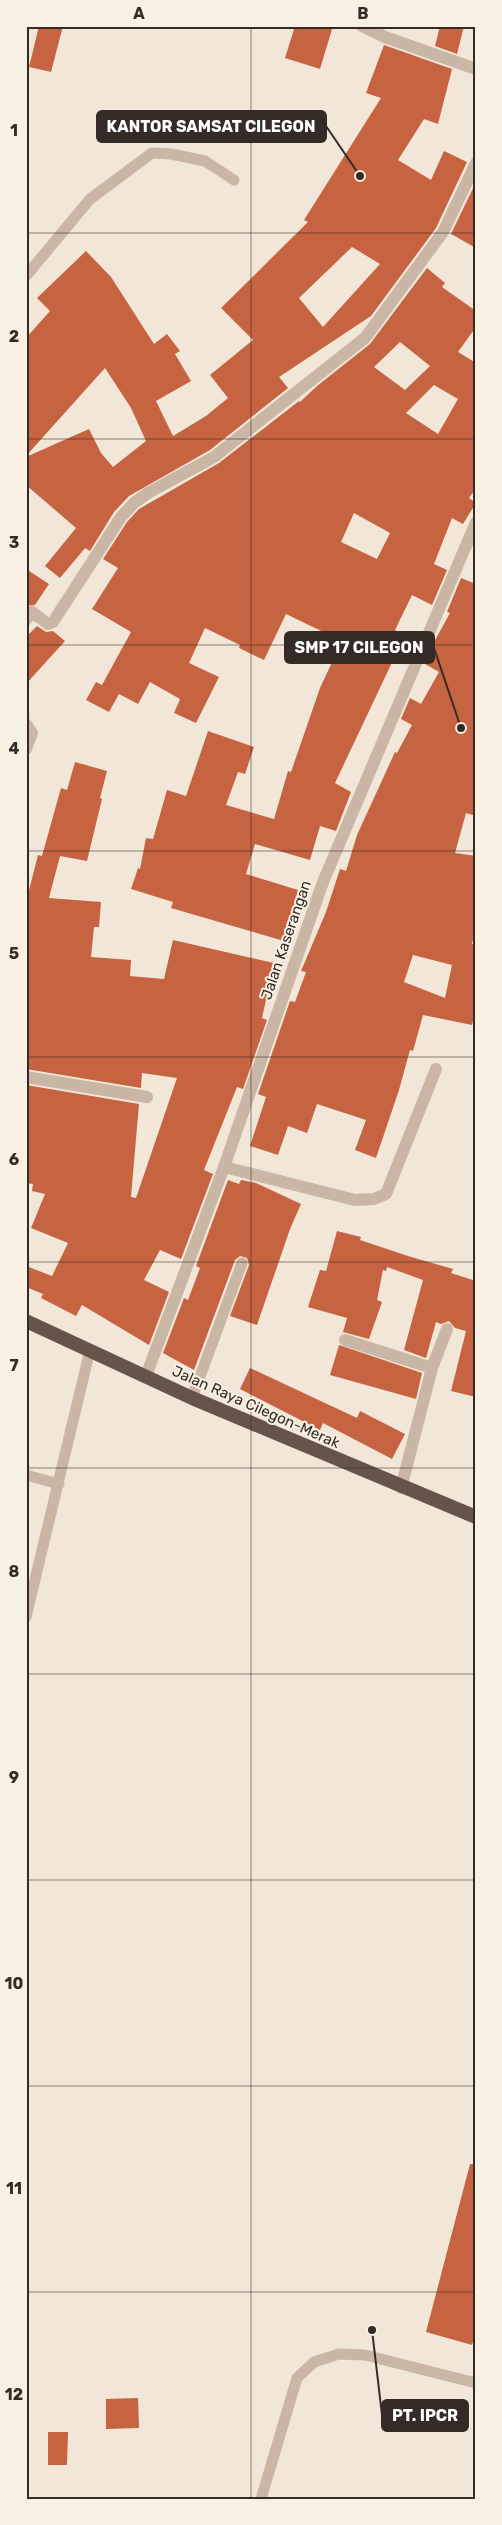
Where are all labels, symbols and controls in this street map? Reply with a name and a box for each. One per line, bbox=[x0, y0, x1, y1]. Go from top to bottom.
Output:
text: A bbox=[133, 4, 145, 23]
text: B bbox=[357, 4, 369, 23]
callout: KANTOR SAMSAT CILEGON bbox=[97, 111, 326, 142]
text: KANTOR SAMSAT CILEGON bbox=[107, 117, 315, 136]
text: 1 bbox=[10, 121, 18, 140]
text: 2 bbox=[9, 327, 19, 346]
text: 3 bbox=[9, 533, 19, 552]
callout: SMP 17 CILEGON bbox=[285, 632, 434, 663]
text: SMP 17 CILEGON bbox=[295, 638, 423, 657]
text: 4 bbox=[9, 739, 20, 758]
street label: Jalan Kaserangan bbox=[257, 878, 315, 1002]
text: 5 bbox=[9, 944, 19, 963]
text: 6 bbox=[9, 1150, 19, 1169]
text: 7 bbox=[9, 1356, 19, 1375]
street label: Jalan Raya Cilegon-Merak bbox=[169, 1362, 343, 1452]
text: 8 bbox=[9, 1562, 20, 1581]
text: 9 bbox=[9, 1768, 19, 1787]
text: 10 bbox=[5, 1974, 24, 1993]
text: 11 bbox=[6, 2179, 22, 2198]
text: 12 bbox=[5, 2385, 23, 2404]
callout: PT. IPCR bbox=[382, 2400, 468, 2431]
text: PT. IPCR bbox=[392, 2406, 458, 2425]

